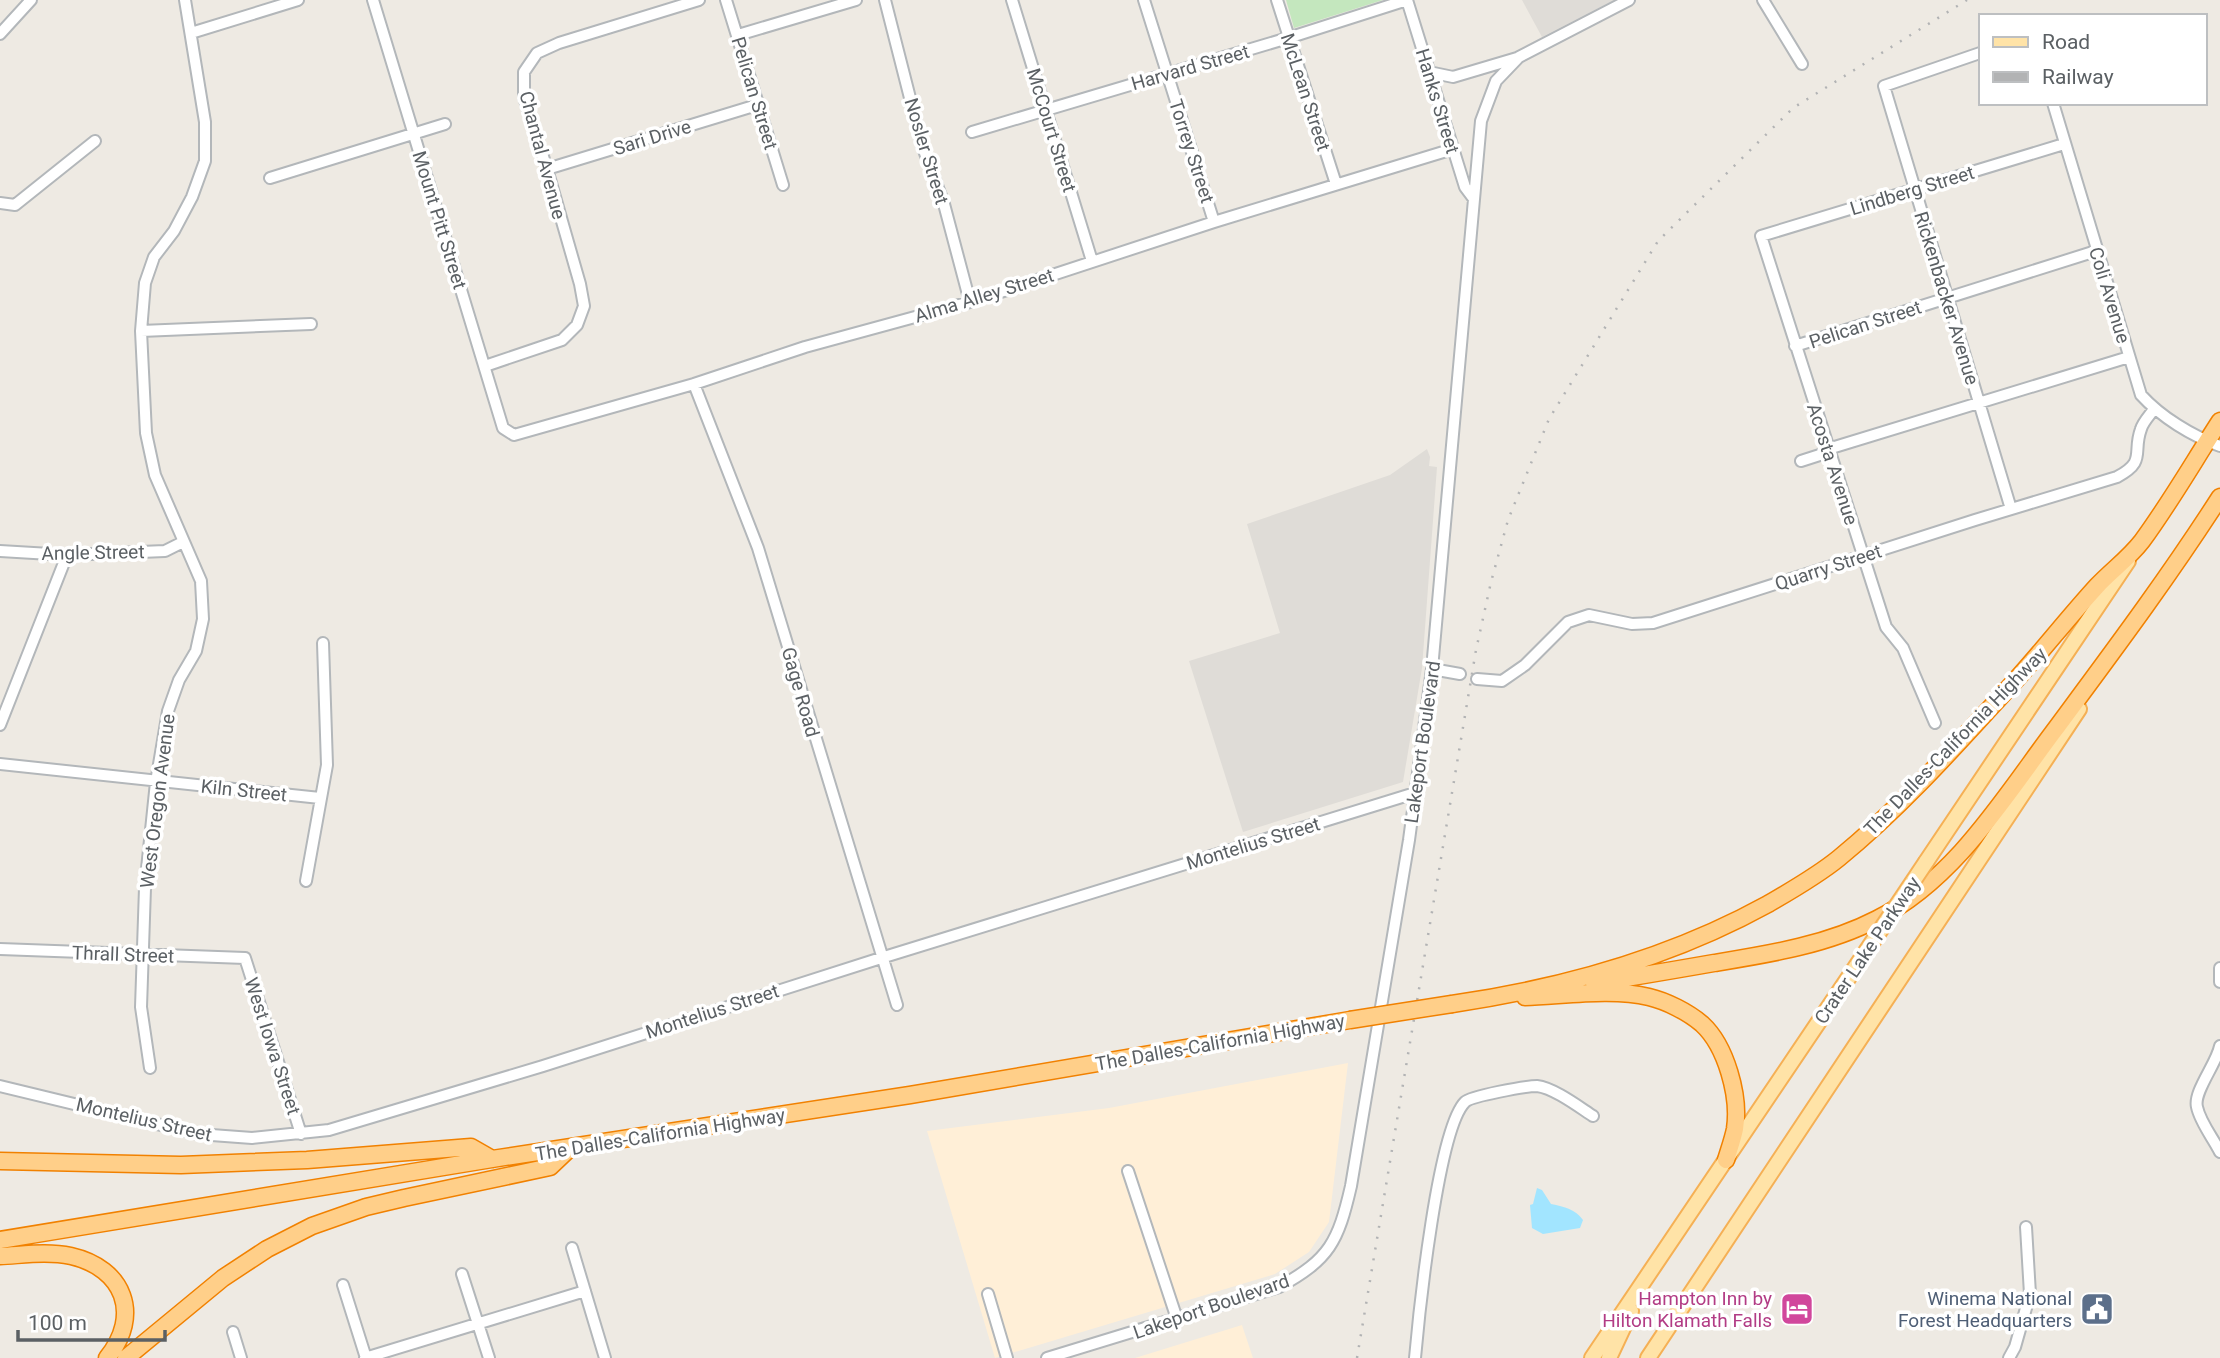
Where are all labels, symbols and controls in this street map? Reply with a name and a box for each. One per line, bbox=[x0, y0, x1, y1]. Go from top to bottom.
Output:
legend bbox=[1979, 14, 2206, 105]
street label: McLean Street bbox=[1276, 30, 1335, 154]
text: Road bbox=[2042, 30, 2090, 54]
street label: Pelican Street bbox=[726, 34, 783, 152]
street label: Harvard Street bbox=[1128, 40, 1252, 95]
street label: Hanks Street bbox=[1411, 46, 1464, 156]
street label: McCourt Street bbox=[1022, 65, 1081, 195]
text: Railway bbox=[2042, 65, 2114, 89]
street label: Chantal Avenue bbox=[514, 89, 571, 222]
street label: Nosler Street bbox=[899, 95, 954, 207]
street label: Torrey Street bbox=[1164, 96, 1219, 206]
street label: Sari Drive bbox=[610, 115, 694, 160]
street label: Mount Pitt Street bbox=[408, 148, 471, 292]
street label: Lindberg Street bbox=[1847, 161, 1977, 220]
street label: Rickenbacker Avenue bbox=[1909, 209, 1984, 388]
street label: Coli Avenue bbox=[2084, 244, 2135, 346]
street label: Alma Alley Street bbox=[912, 263, 1056, 328]
street label: Pelican Street bbox=[1806, 295, 1924, 353]
street label: Acosta Avenue bbox=[1802, 400, 1863, 528]
street label: Quarry Street bbox=[1772, 539, 1884, 596]
street label: Angle Street bbox=[41, 540, 145, 565]
street label: The Dalles-California Highway bbox=[1859, 643, 2051, 840]
street label: Gage Road bbox=[777, 645, 824, 740]
street label: Lakeport Boulevard bbox=[1400, 659, 1445, 825]
street label: West Oregon Avenue bbox=[135, 712, 180, 890]
street label: Kiln Street bbox=[200, 775, 288, 806]
street label: Montelius Street bbox=[1184, 812, 1323, 875]
street label: Crater Lake Parkway bbox=[1810, 872, 1925, 1028]
street label: Thrall Street bbox=[71, 941, 175, 968]
street label: West Iowa Street bbox=[240, 975, 306, 1118]
street label: Montelius Street bbox=[643, 979, 782, 1044]
street label: The Dalles-California Highway bbox=[1094, 1009, 1346, 1076]
street label: Montelius Street bbox=[74, 1093, 214, 1146]
street label: The Dalles-California Highway bbox=[534, 1103, 787, 1166]
street label: Lakeport Boulevard bbox=[1130, 1269, 1292, 1344]
place label: Hampton Inn by Hilton Klamath Falls bbox=[1602, 1287, 1772, 1332]
place label: Winema National Forest Headquarters bbox=[1898, 1287, 2072, 1332]
hotel icon: Hampton Inn by Hilton Klamath Falls bbox=[1778, 1290, 1816, 1328]
public building icon: Winema National Forest Headquarters bbox=[2078, 1290, 2116, 1328]
scale bar bbox=[18, 1298, 164, 1342]
text: 100 m bbox=[28, 1311, 87, 1335]

